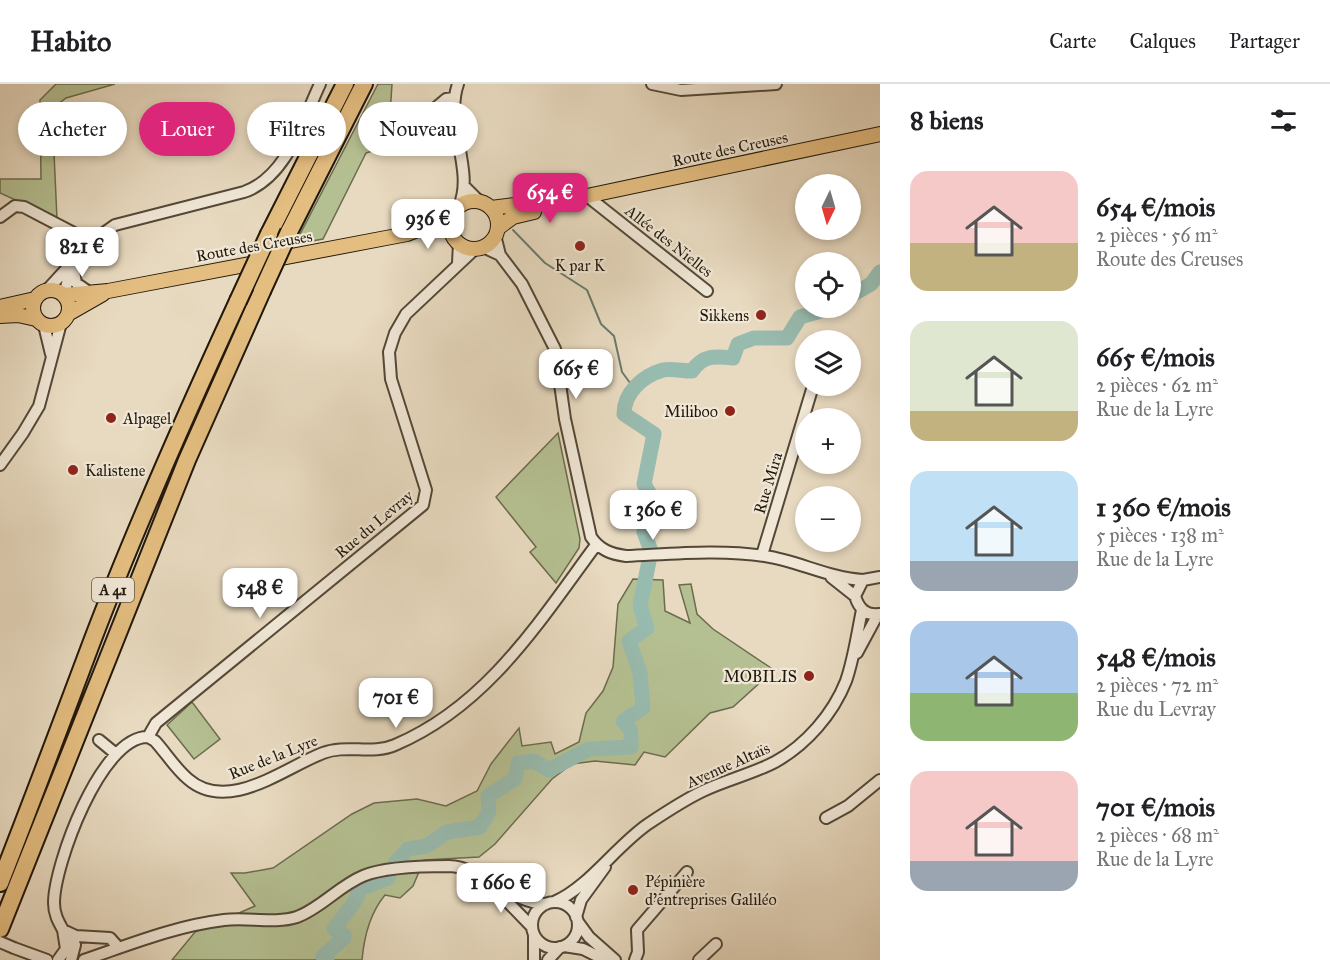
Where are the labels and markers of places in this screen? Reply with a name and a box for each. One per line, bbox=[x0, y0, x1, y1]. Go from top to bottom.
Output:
pin: 654 € bbox=[508, 173, 592, 224]
pin: 936 € bbox=[386, 199, 470, 250]
pin: 821 € bbox=[40, 227, 124, 278]
marker: K par K bbox=[573, 239, 587, 253]
place label: K par K bbox=[555, 256, 606, 275]
place label: Sikkens bbox=[700, 306, 749, 325]
marker: Sikkens bbox=[754, 308, 768, 322]
pin: 665 € bbox=[534, 349, 618, 400]
place label: Miliboo bbox=[664, 402, 718, 421]
marker: Miliboo bbox=[723, 404, 737, 418]
place label: Alpagel bbox=[122, 409, 172, 429]
marker: Alpagel bbox=[104, 411, 118, 425]
place label: Kalistene bbox=[85, 461, 146, 480]
marker: Kalistene bbox=[66, 463, 80, 477]
pin: 1 360 € bbox=[598, 490, 708, 541]
pin: 548 € bbox=[218, 568, 302, 619]
place label: MOBILIS bbox=[723, 667, 797, 686]
marker: MOBILIS bbox=[802, 669, 816, 683]
pin: 701 € bbox=[354, 678, 438, 729]
pin: 1 660 € bbox=[446, 863, 556, 914]
place label: Pépinière d'entreprises Galiléo bbox=[645, 872, 777, 909]
marker: Pépinière d'entreprises Galiléo bbox=[626, 883, 640, 897]

